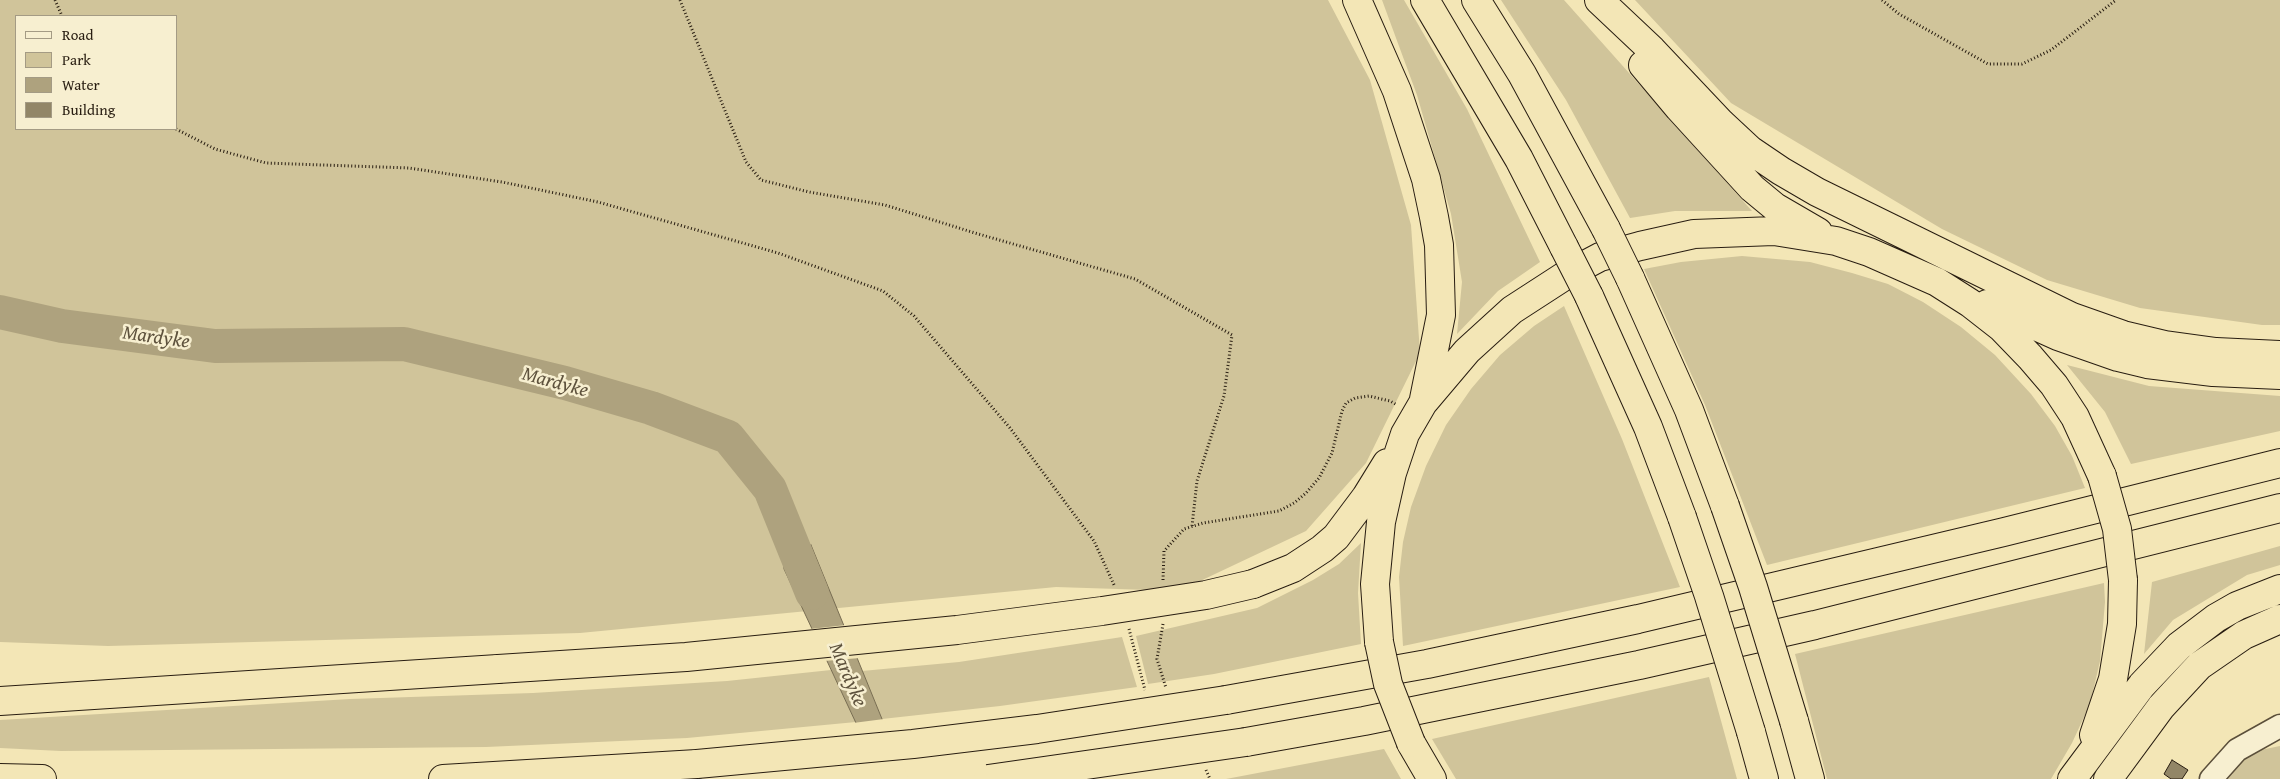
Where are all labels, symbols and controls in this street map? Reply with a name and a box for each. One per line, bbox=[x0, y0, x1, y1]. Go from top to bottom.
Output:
legend bbox=[15, 15, 178, 130]
text: Road bbox=[62, 24, 93, 45]
text: Park bbox=[62, 49, 91, 70]
text: Water bbox=[62, 74, 100, 95]
text: Building bbox=[62, 99, 115, 120]
water label: Mardyke bbox=[121, 321, 191, 355]
water label: Mardyke bbox=[519, 363, 591, 403]
water label: Mardyke bbox=[823, 639, 871, 711]

